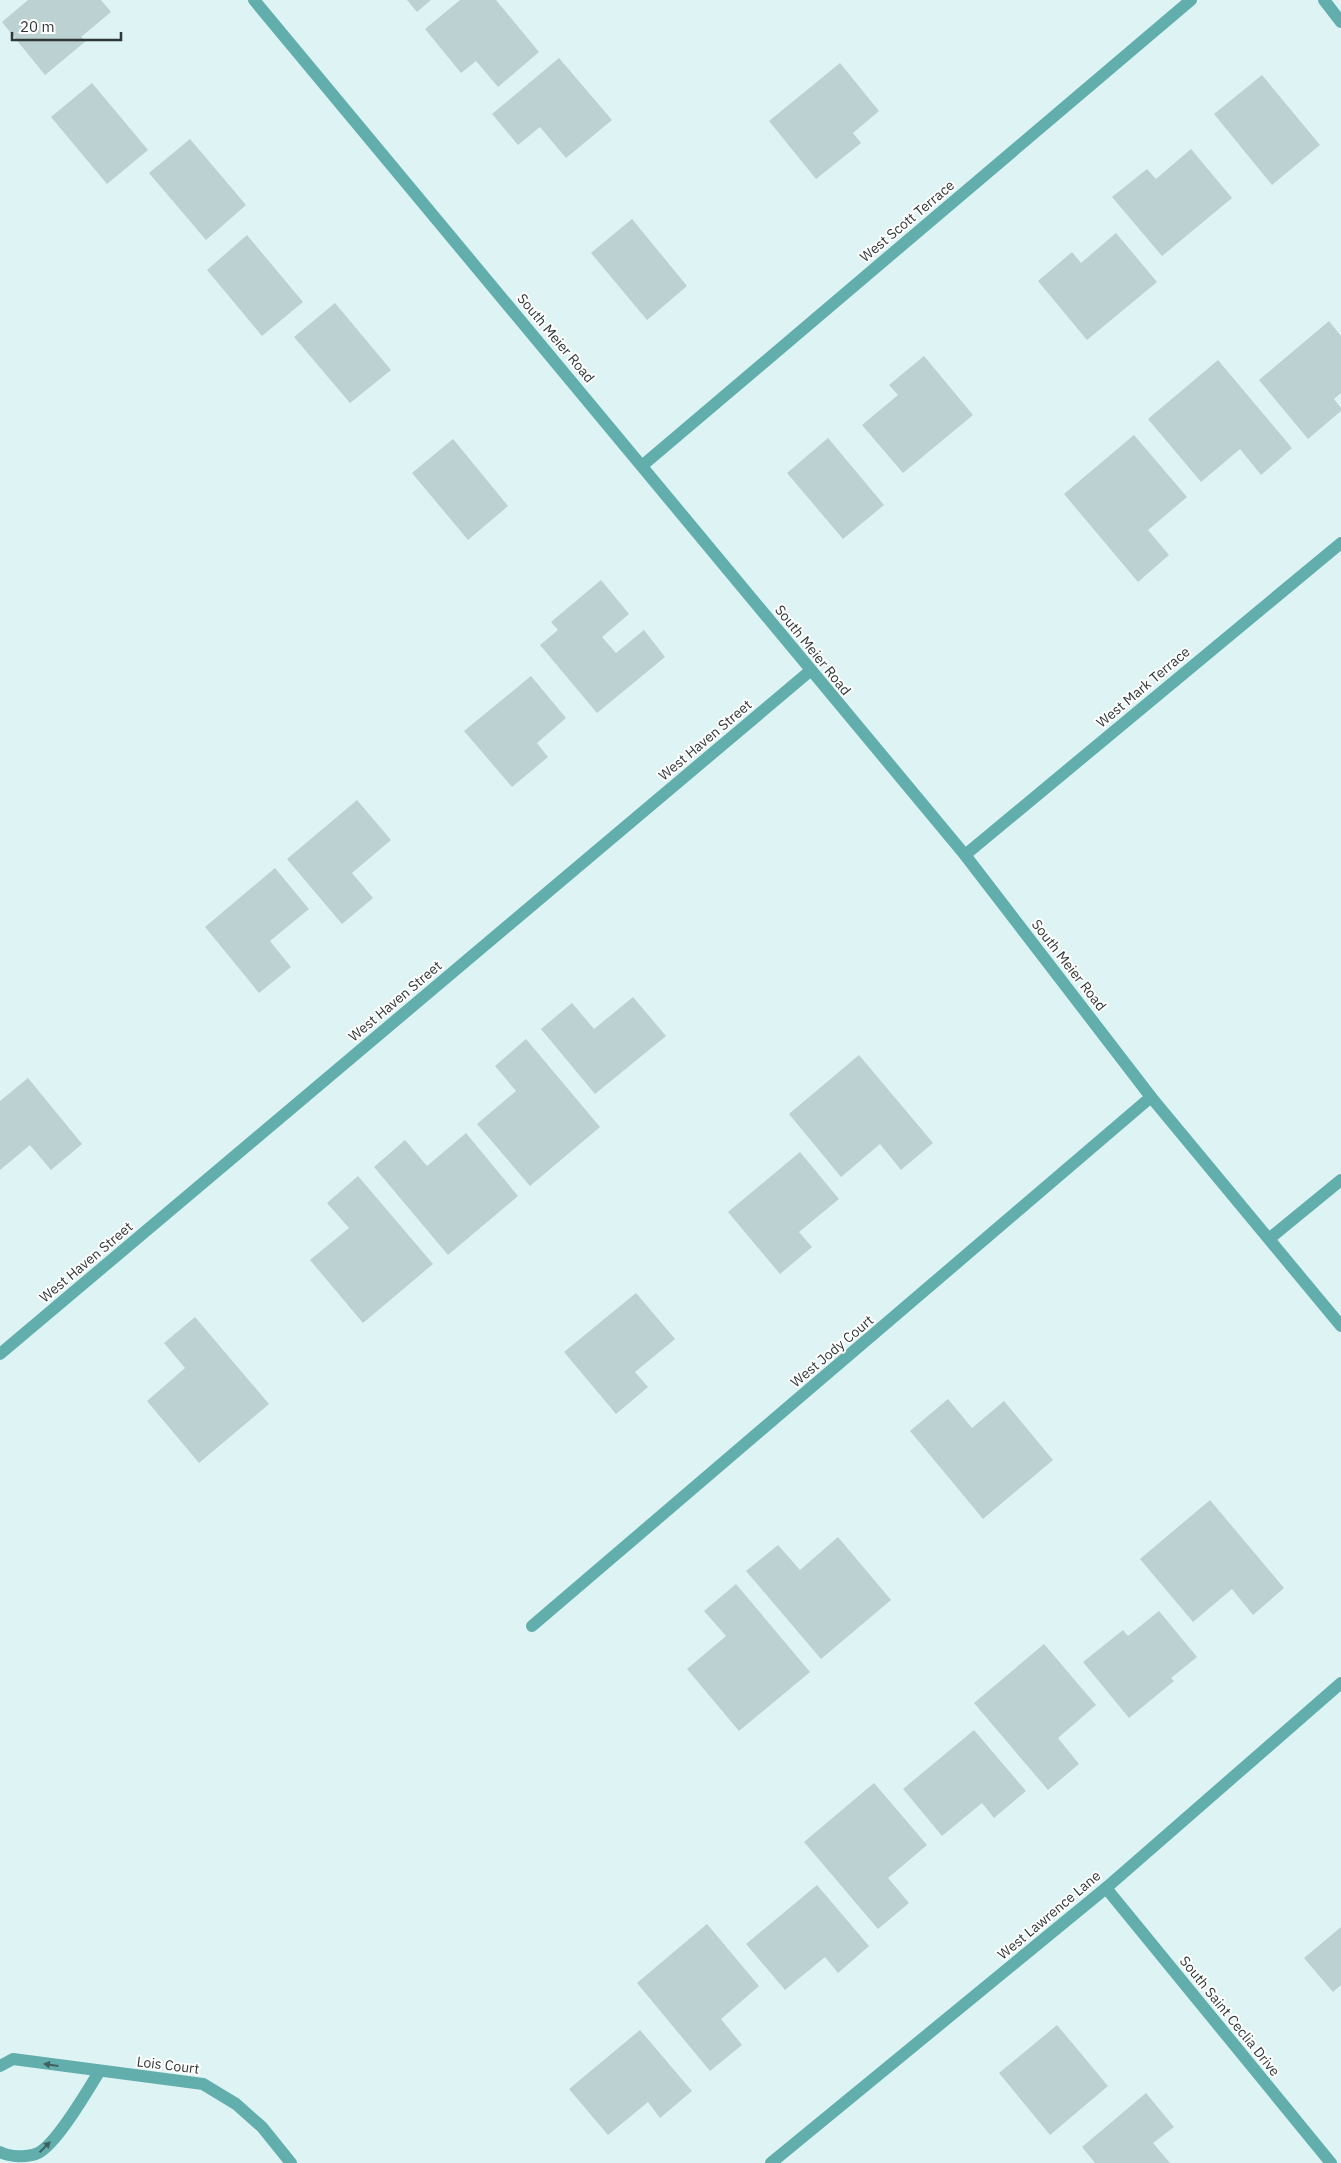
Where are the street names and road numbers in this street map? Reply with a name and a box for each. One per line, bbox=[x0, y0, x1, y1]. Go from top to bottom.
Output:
street label: West Scott Terrace bbox=[856, 176, 958, 266]
street label: South Meier Road bbox=[513, 290, 599, 386]
street label: South Meier Road bbox=[771, 601, 855, 699]
street label: West Mark Terrace bbox=[1093, 642, 1194, 731]
street label: West Haven Street bbox=[655, 696, 755, 784]
street label: South Meier Road bbox=[1028, 916, 1110, 1014]
street label: West Haven Street bbox=[345, 957, 445, 1045]
street label: West Haven Street bbox=[36, 1218, 136, 1306]
street label: West Jody Court bbox=[787, 1311, 877, 1391]
street label: West Lawrence Lane bbox=[994, 1866, 1104, 1963]
street label: South Saint Ceclia Drive bbox=[1176, 1952, 1284, 2080]
street label: Lois Court bbox=[136, 2052, 200, 2078]

